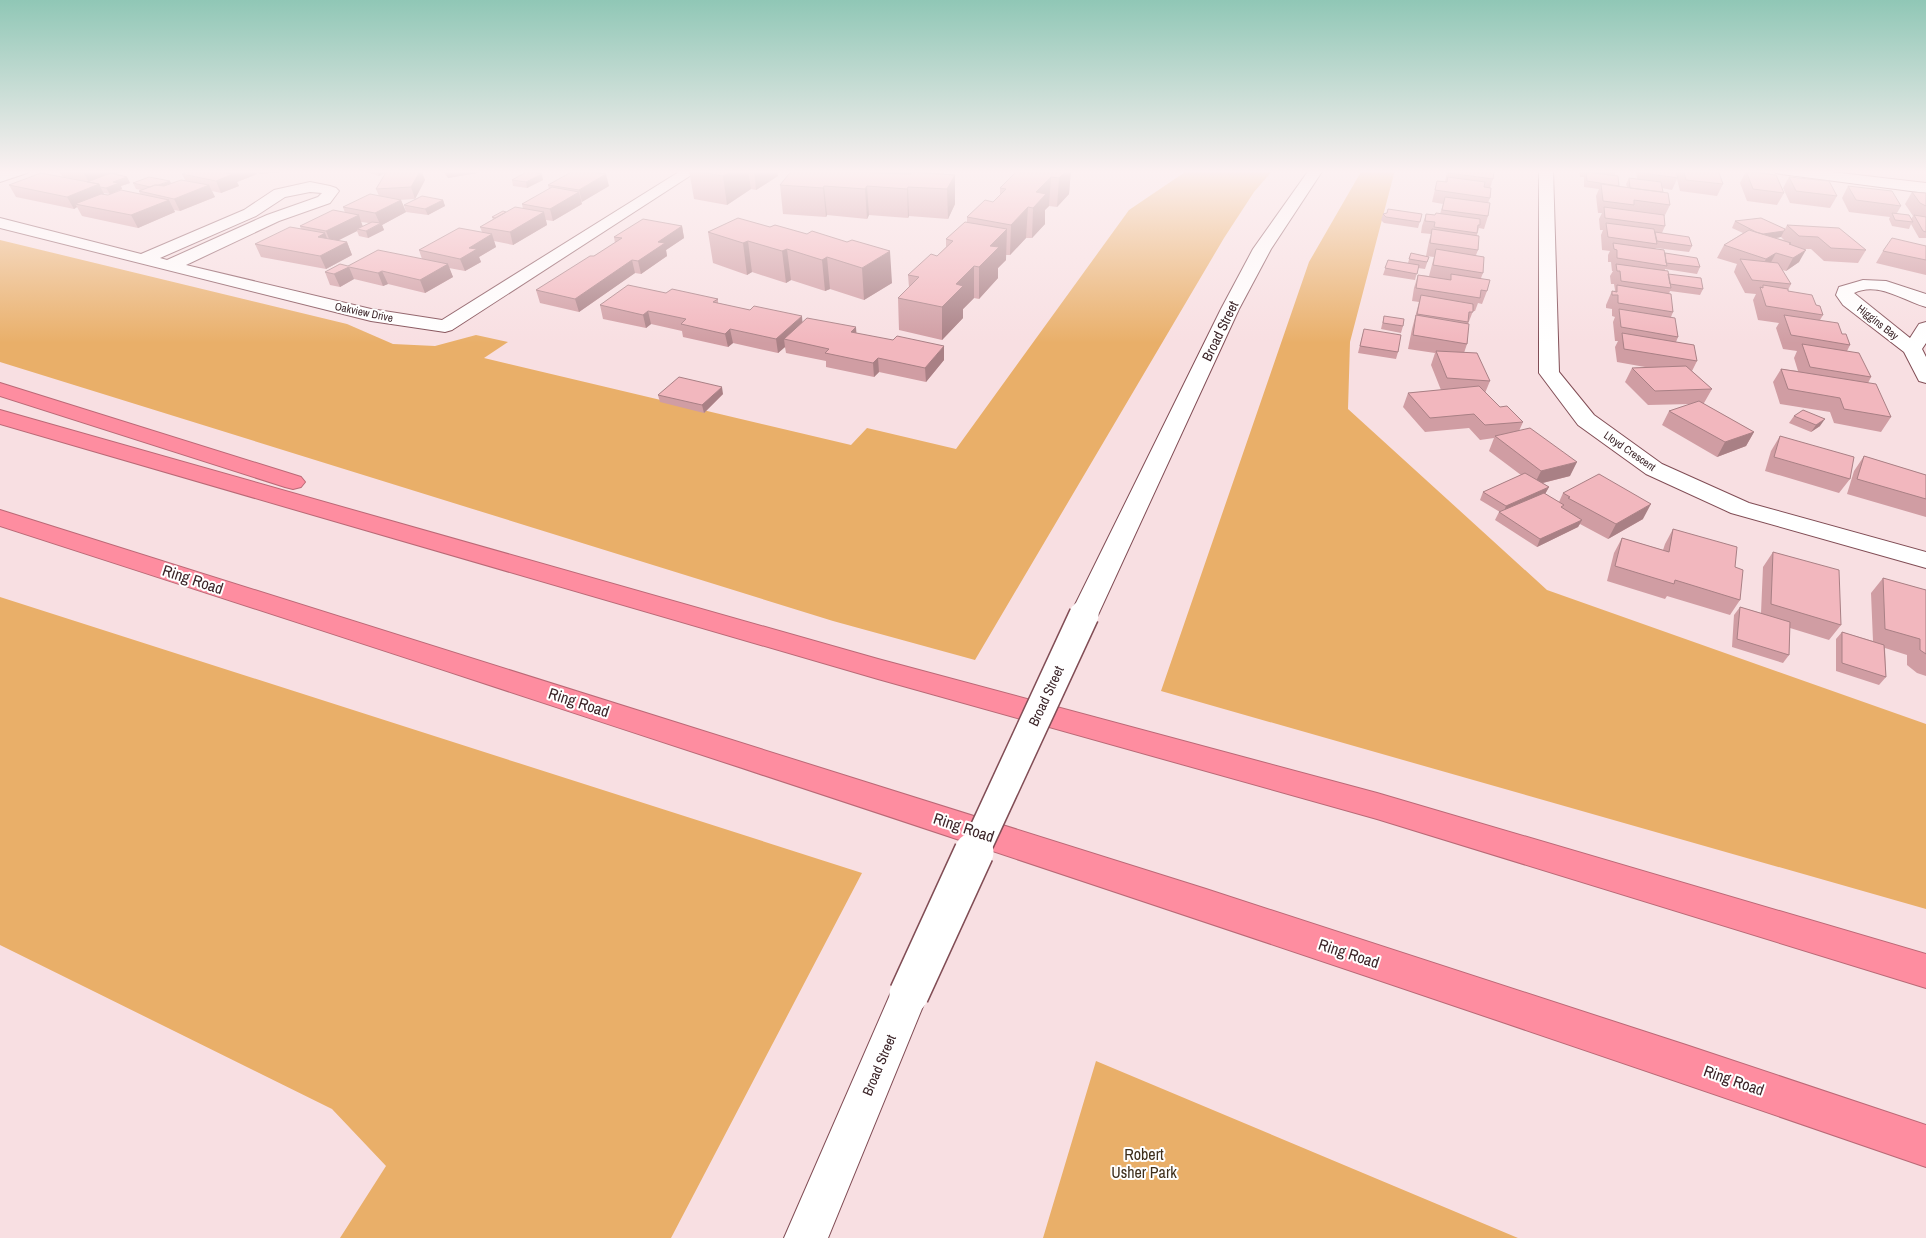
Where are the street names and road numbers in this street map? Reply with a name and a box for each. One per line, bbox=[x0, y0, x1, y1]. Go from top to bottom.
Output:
street label: Broad Street bbox=[1198, 298, 1242, 364]
street label: Oakview Drive bbox=[334, 299, 394, 325]
street label: Higgins Bay bbox=[1854, 301, 1902, 343]
street label: Lloyd Crescent bbox=[1601, 428, 1659, 474]
street label: Ring Road bbox=[160, 559, 226, 599]
street label: Broad Street bbox=[1024, 663, 1068, 729]
street label: Ring Road bbox=[546, 682, 612, 722]
street label: Ring Road bbox=[931, 807, 997, 847]
street label: Ring Road bbox=[1316, 933, 1382, 973]
street label: Broad Street bbox=[858, 1032, 900, 1098]
street label: Ring Road bbox=[1701, 1059, 1767, 1101]

